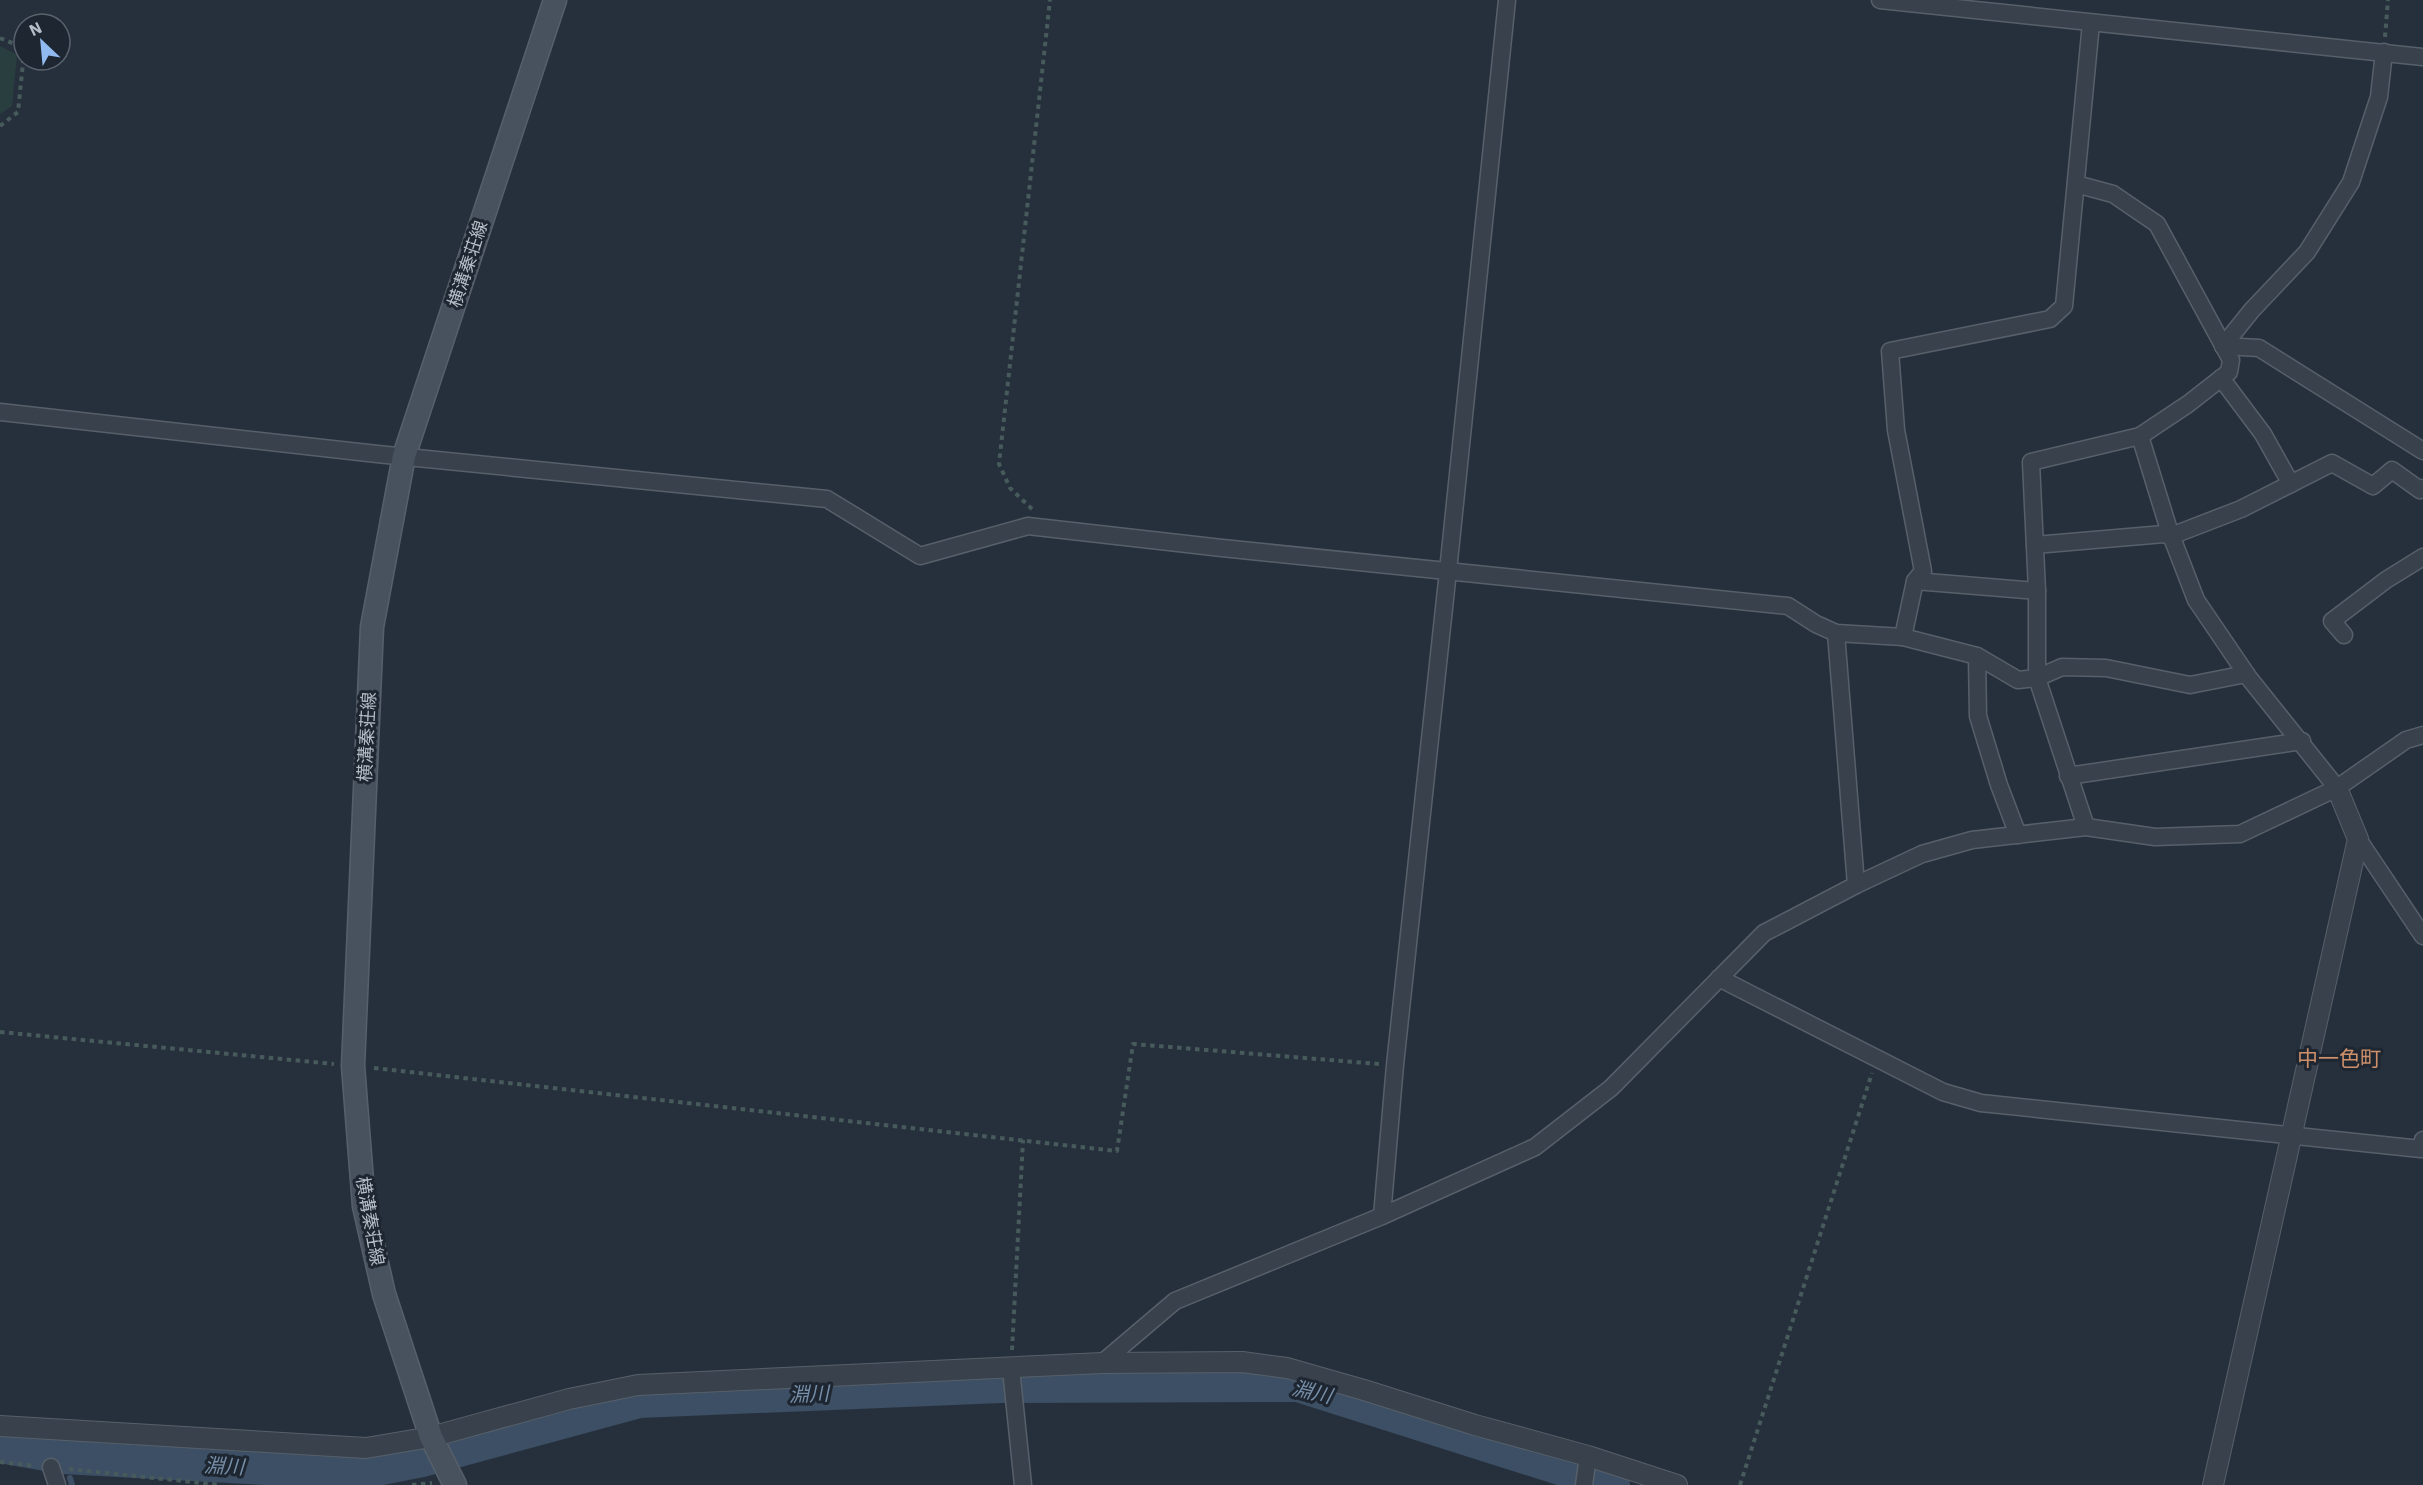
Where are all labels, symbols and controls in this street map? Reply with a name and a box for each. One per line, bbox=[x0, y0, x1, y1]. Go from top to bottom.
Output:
north arrow bbox=[12, 12, 72, 72]
text: N bbox=[26, 17, 45, 40]
street label: 横溝秦荘線 bbox=[443, 217, 492, 310]
street label: 横溝秦荘線 bbox=[353, 691, 380, 783]
district label: 中一色町 bbox=[2297, 1044, 2381, 1072]
street label: 横溝秦荘線 bbox=[351, 1175, 390, 1267]
water label: 淵川 bbox=[1290, 1374, 1337, 1410]
water label: 淵川 bbox=[789, 1379, 831, 1408]
water label: 淵川 bbox=[203, 1451, 247, 1480]

